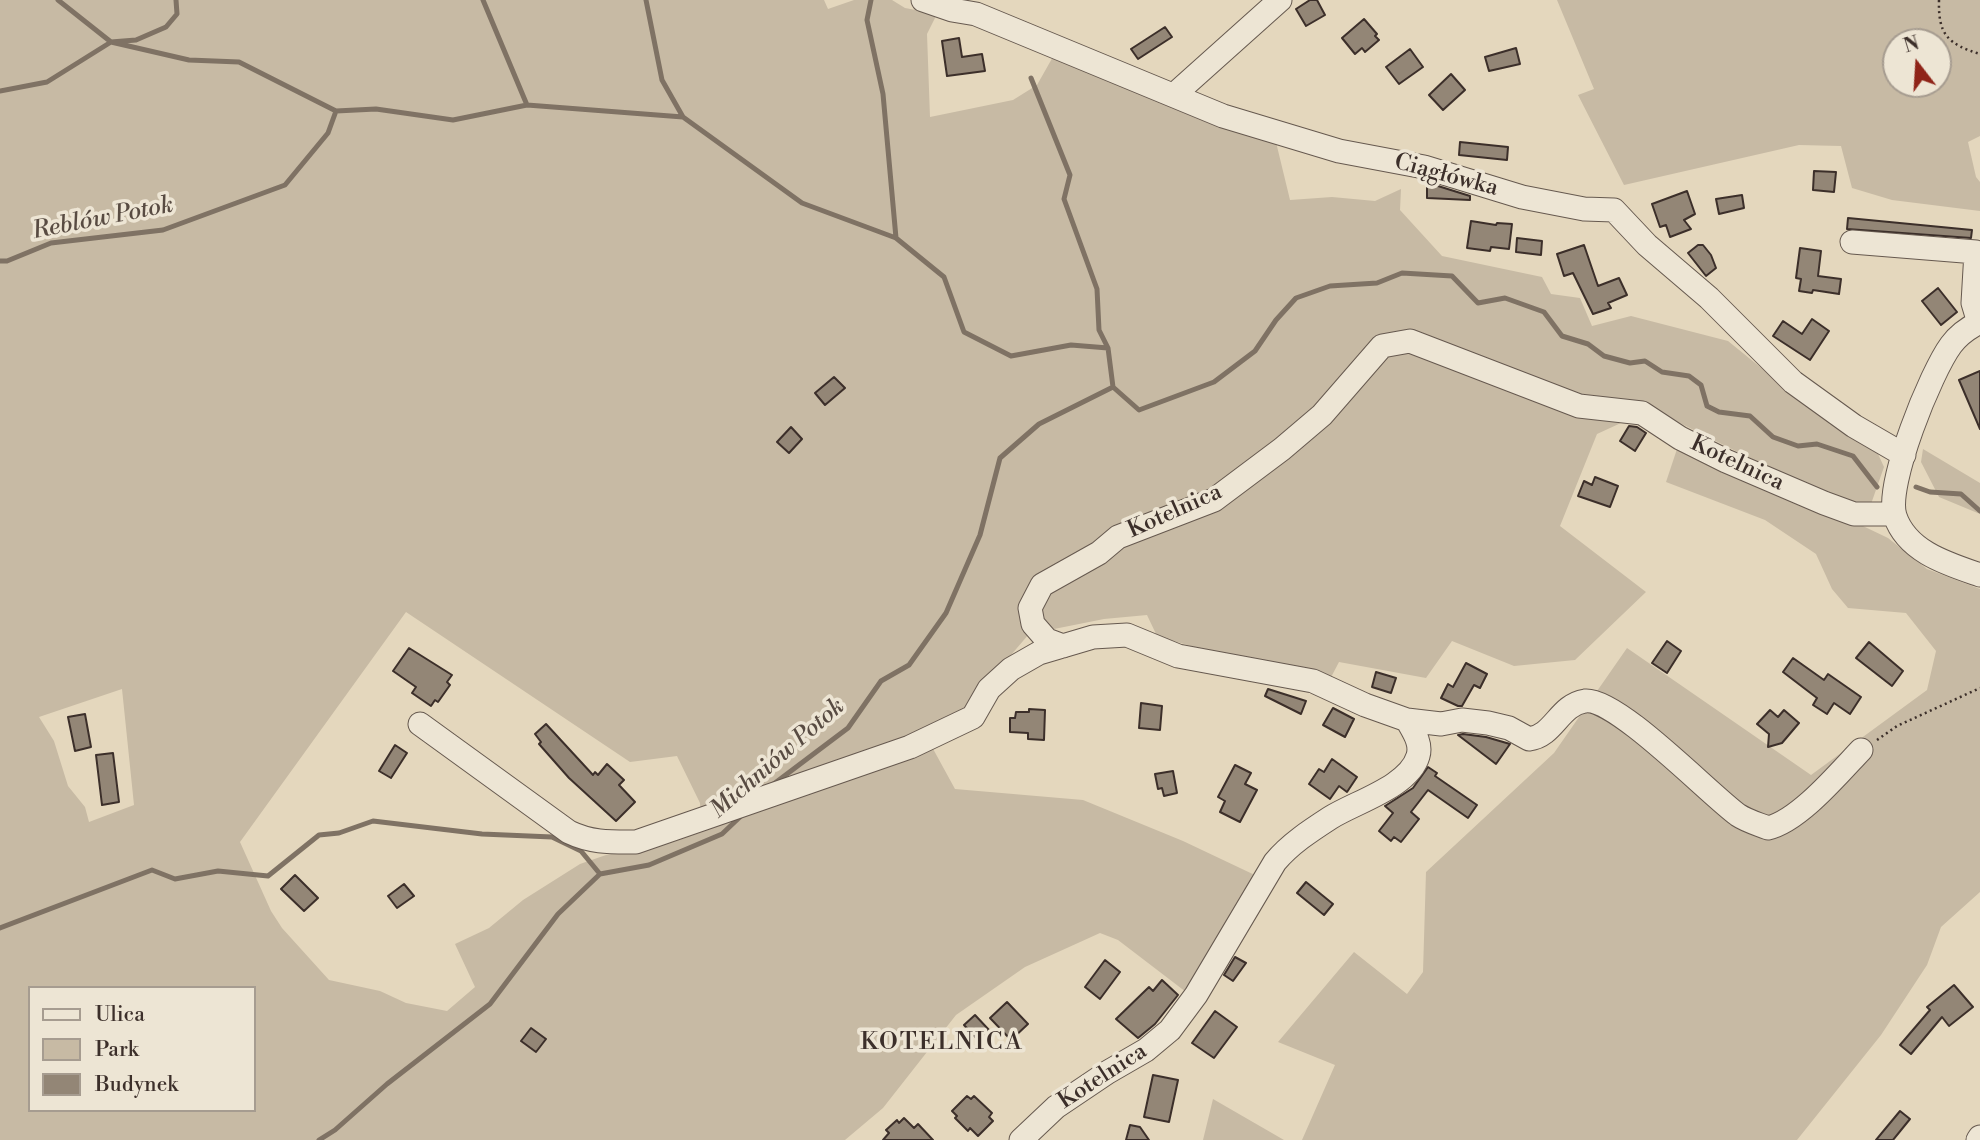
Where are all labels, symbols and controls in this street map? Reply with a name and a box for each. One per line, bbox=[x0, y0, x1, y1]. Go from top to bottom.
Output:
north arrow bbox=[1882, 28, 1952, 98]
text: N bbox=[1901, 31, 1922, 59]
street label: Ciągłówka bbox=[1391, 149, 1501, 203]
water label: Reblów Potok bbox=[30, 191, 176, 247]
street label: Kotelnica bbox=[1686, 430, 1788, 498]
street label: Kotelnica bbox=[1124, 479, 1226, 545]
water label: Michniów Potok bbox=[705, 693, 851, 825]
legend bbox=[28, 986, 256, 1112]
text: Ulica bbox=[95, 1002, 145, 1028]
district label: KOTELNICA bbox=[861, 1029, 1023, 1057]
text: Park bbox=[95, 1037, 139, 1063]
street label: Kotelnica bbox=[1053, 1038, 1153, 1116]
text: Budynek bbox=[95, 1072, 178, 1098]

